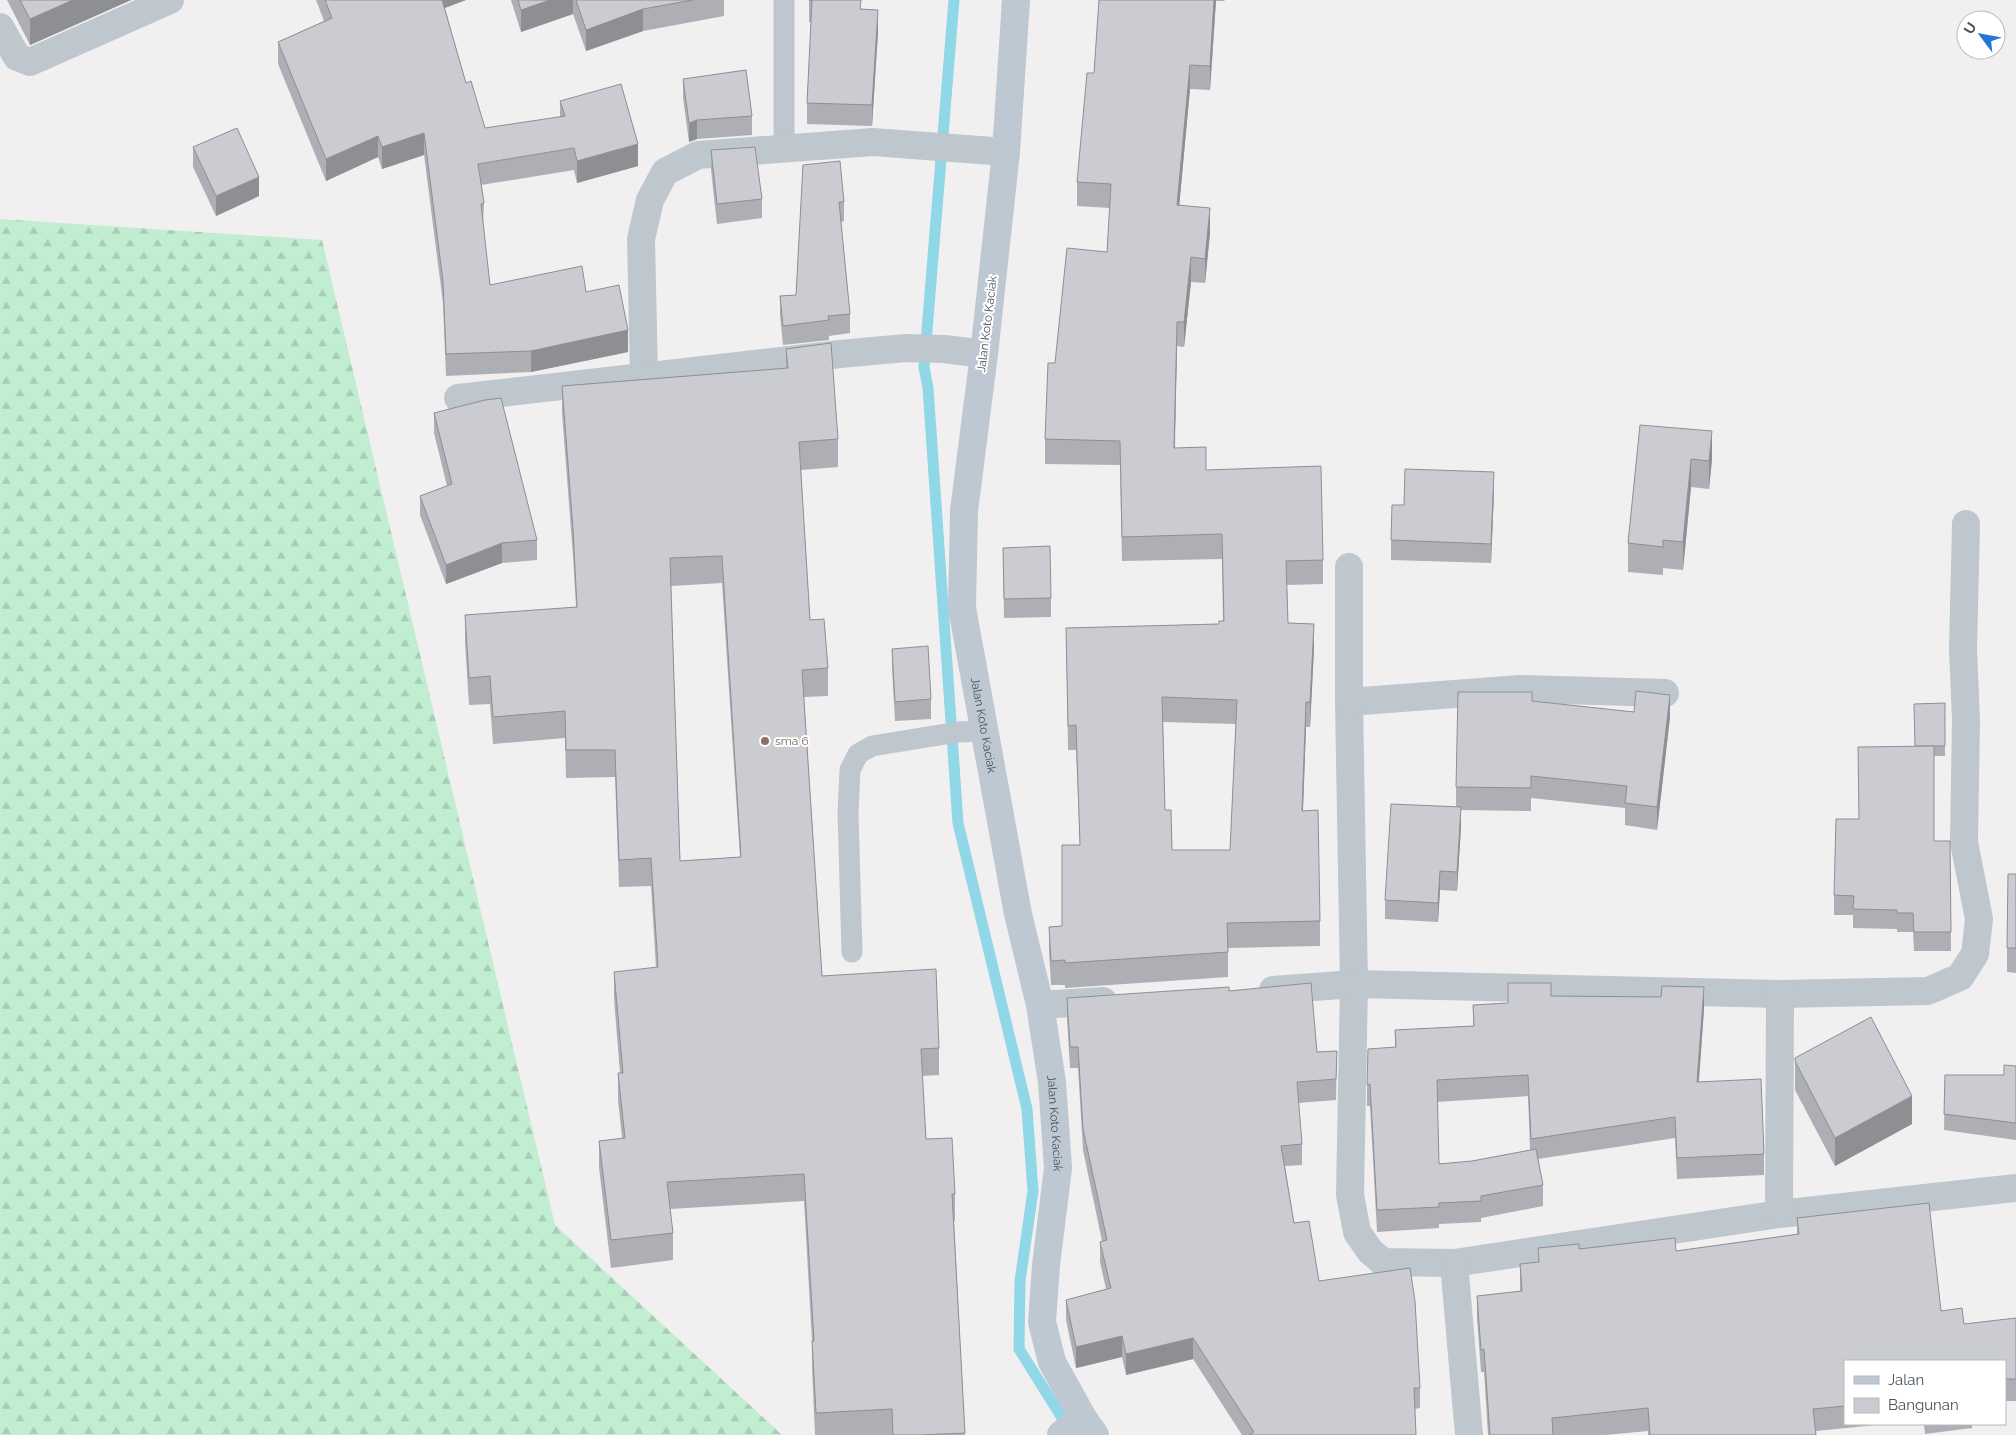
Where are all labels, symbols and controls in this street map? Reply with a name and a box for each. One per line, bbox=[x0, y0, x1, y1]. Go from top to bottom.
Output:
north arrow bbox=[1956, 10, 2006, 60]
text: U bbox=[1960, 19, 1980, 37]
street label: Jalan Koto Kaciak bbox=[974, 274, 1000, 373]
street label: Jalan Koto Kaciak bbox=[968, 676, 999, 775]
place label: sma 6 bbox=[775, 734, 809, 748]
marker: sma 6 bbox=[759, 735, 771, 747]
street label: Jalan Koto Kaciak bbox=[1044, 1074, 1065, 1173]
legend bbox=[1844, 1360, 2006, 1425]
text: Jalan bbox=[1888, 1371, 1924, 1389]
text: Bangunan bbox=[1888, 1396, 1959, 1414]

